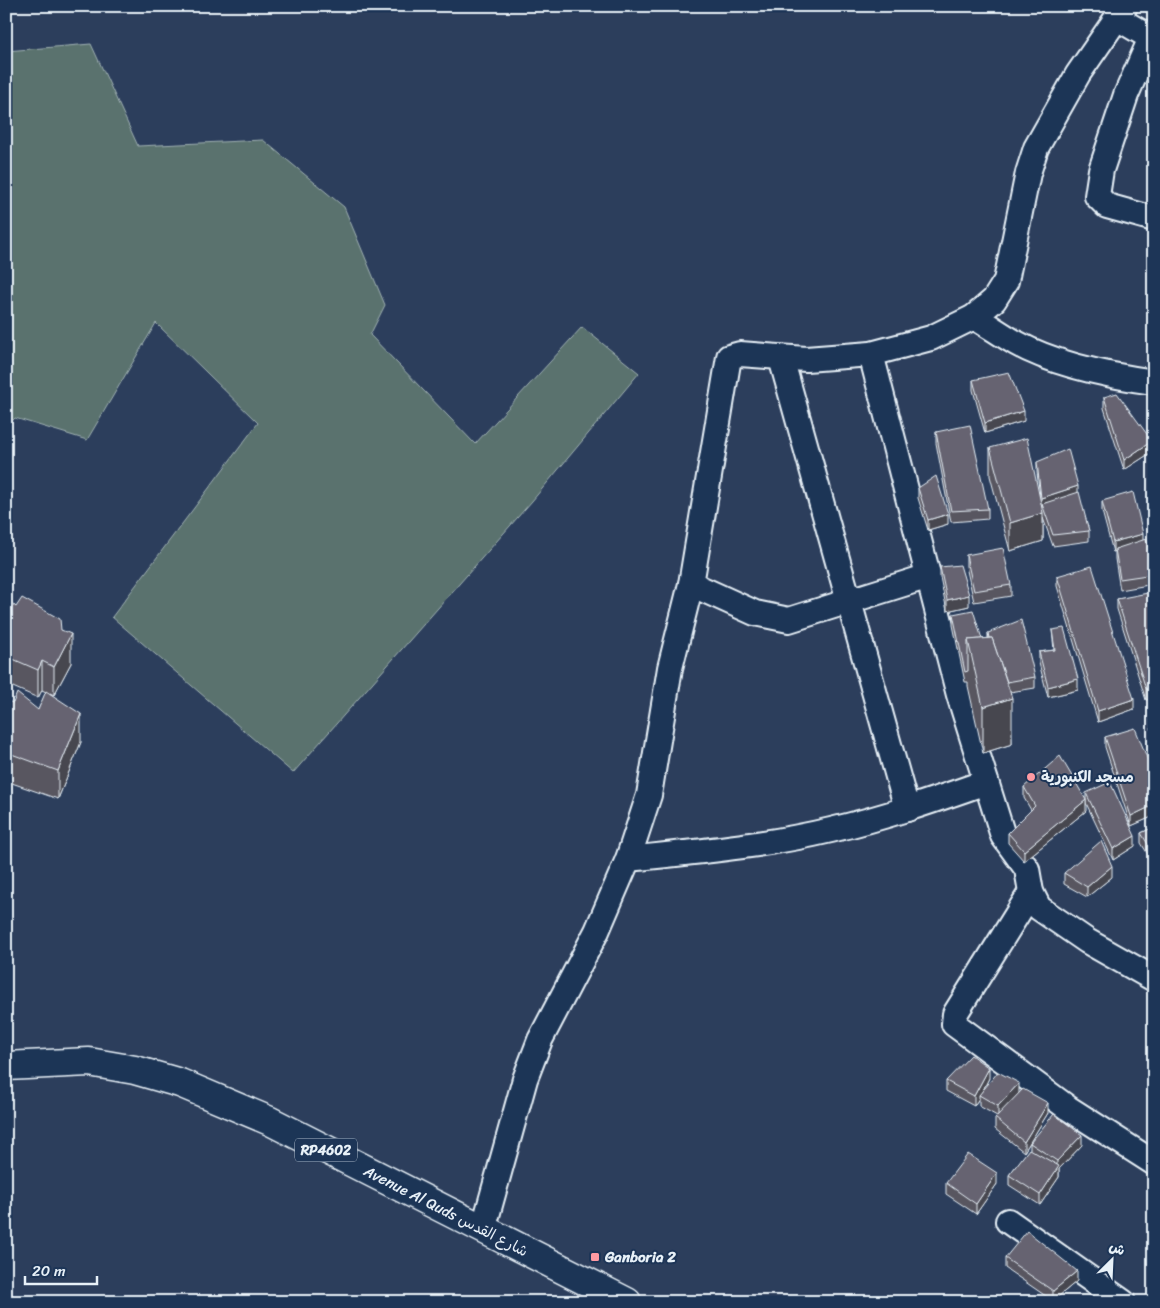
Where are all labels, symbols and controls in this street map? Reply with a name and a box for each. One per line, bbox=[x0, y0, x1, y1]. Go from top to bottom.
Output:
place label: مسجد الكنبورية bbox=[1041, 764, 1134, 790]
marker: مسجد الكنبورية bbox=[1025, 771, 1037, 783]
road number: RP4602 bbox=[295, 1138, 357, 1162]
street label: Avenue Al Quds شارع القدس bbox=[358, 1158, 533, 1264]
text: ش bbox=[1105, 1234, 1129, 1263]
north arrow bbox=[1088, 1236, 1138, 1286]
place label: Ganboria 2 bbox=[604, 1244, 676, 1270]
marker: Ganboria 2 bbox=[589, 1251, 601, 1263]
scale bar bbox=[25, 1253, 98, 1285]
text: 20 m bbox=[32, 1258, 66, 1284]

